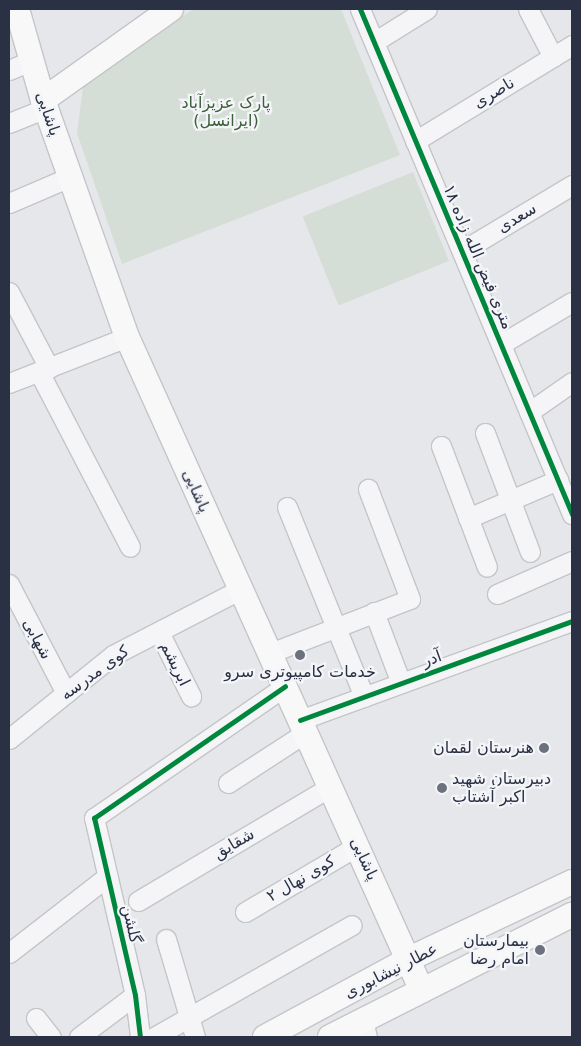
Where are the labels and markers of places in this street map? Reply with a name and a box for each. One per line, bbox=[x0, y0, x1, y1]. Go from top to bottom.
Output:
marker: خدمات کامپیوتری سرو bbox=[294, 649, 306, 661]
place label: خدمات کامپیوتری سرو bbox=[224, 662, 376, 682]
place label: هنرستان لقمان bbox=[433, 738, 534, 758]
marker: هنرستان لقمان bbox=[538, 742, 550, 754]
place label: دبیرستان شهید اکبر آشتاب bbox=[452, 769, 551, 807]
marker: دبیرستان شهید اکبر آشتاب bbox=[436, 782, 448, 794]
place label: بیمارستان امام رضا bbox=[463, 931, 529, 969]
marker: بیمارستان امام رضا bbox=[533, 943, 547, 957]

